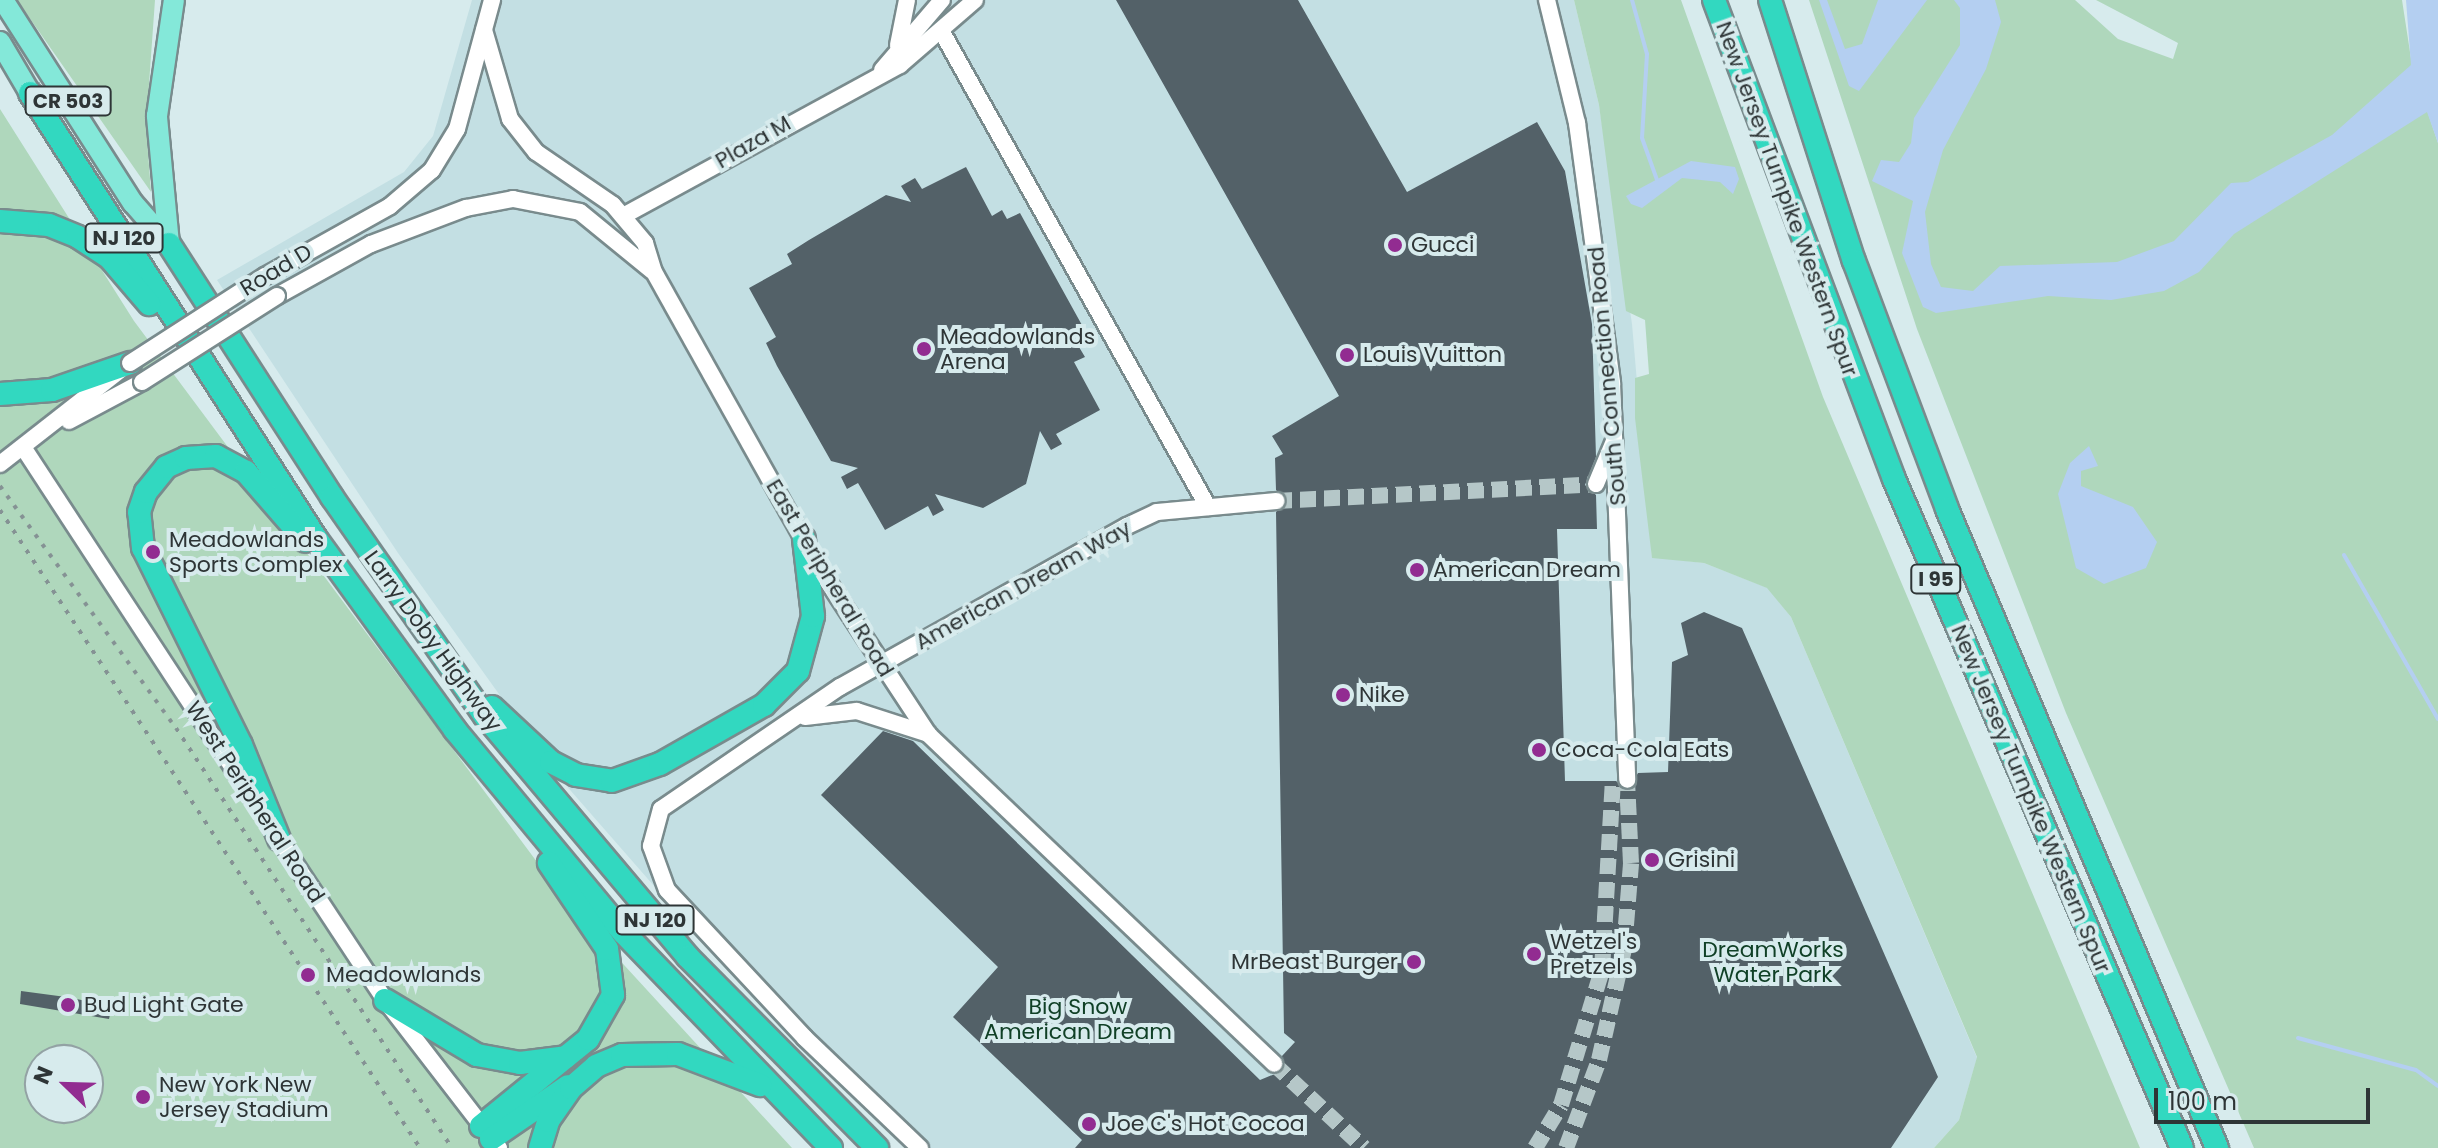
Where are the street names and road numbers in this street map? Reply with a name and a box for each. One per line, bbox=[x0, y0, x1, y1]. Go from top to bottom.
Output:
street label: New Jersey Turnpike Western Spur bbox=[1710, 18, 1864, 380]
road number: CR 503 bbox=[24, 85, 112, 117]
street label: Plaza M bbox=[711, 110, 795, 174]
road number: NJ 120 bbox=[84, 222, 164, 254]
street label: Road D bbox=[236, 238, 316, 302]
street label: South Connection Road bbox=[1583, 245, 1631, 507]
street label: East Peripheral Road bbox=[761, 474, 899, 682]
street label: American Dream Way bbox=[911, 515, 1135, 655]
street label: Larry Doby Highway bbox=[359, 546, 507, 736]
road number: I 95 bbox=[1910, 563, 1962, 595]
street label: New Jersey Turnpike Western Spur bbox=[1945, 621, 2117, 977]
street label: West Peripheral Road bbox=[180, 696, 330, 908]
road number: NJ 120 bbox=[615, 904, 695, 936]

